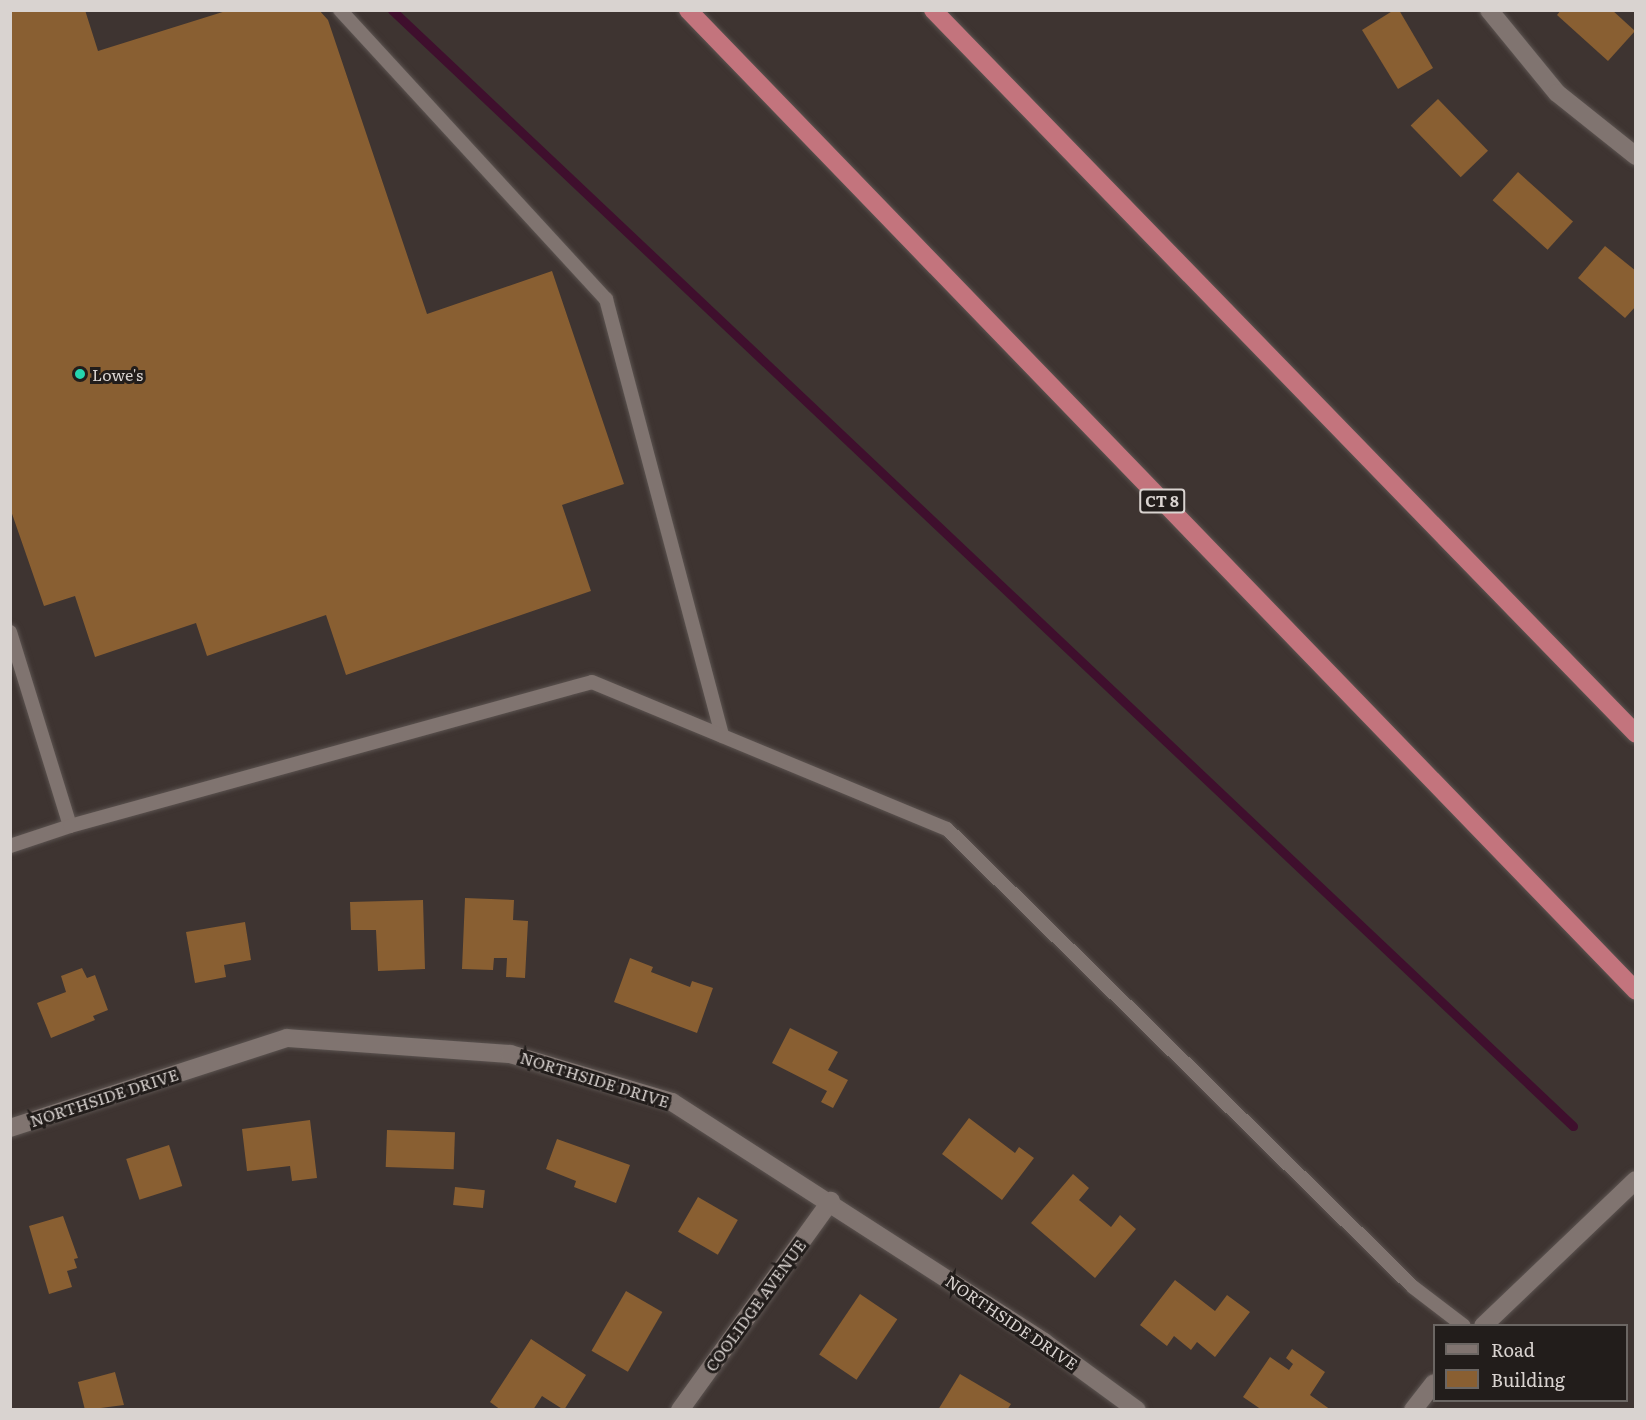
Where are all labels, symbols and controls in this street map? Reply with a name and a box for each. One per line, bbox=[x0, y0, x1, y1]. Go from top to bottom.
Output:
place label: Lowe's bbox=[92, 364, 143, 384]
marker: Lowe's bbox=[73, 367, 87, 381]
road number: CT 8 bbox=[1138, 489, 1186, 513]
street label: NORTHSIDE DRIVE bbox=[518, 1047, 672, 1111]
street label: NORTHSIDE DRIVE bbox=[27, 1064, 181, 1130]
street label: COOLIDGE AVENUE bbox=[701, 1235, 809, 1375]
street label: NORTHSIDE DRIVE bbox=[942, 1271, 1082, 1373]
legend bbox=[1433, 1324, 1628, 1402]
text: Road bbox=[1491, 1336, 1535, 1363]
text: Building bbox=[1491, 1366, 1565, 1393]

